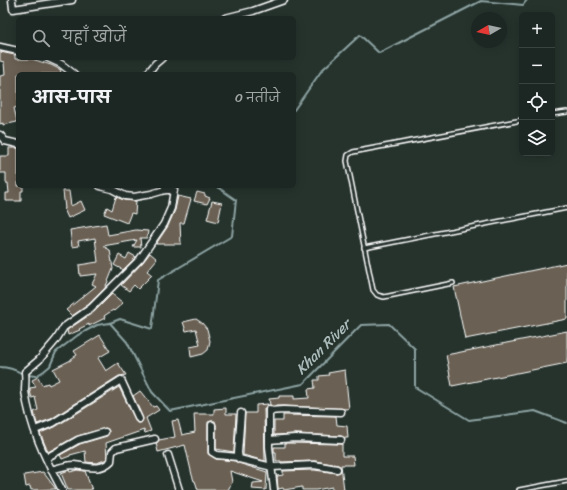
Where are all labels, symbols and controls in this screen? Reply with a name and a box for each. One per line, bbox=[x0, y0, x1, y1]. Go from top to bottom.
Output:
north arrow bbox=[471, 12, 507, 48]
map controls bbox=[519, 12, 555, 156]
button: + bbox=[519, 12, 555, 48]
search box bbox=[16, 16, 296, 60]
text: यहाँ खोजें bbox=[62, 24, 127, 50]
icon: search bbox=[30, 27, 52, 49]
button: − bbox=[519, 48, 555, 84]
text: आस-पास bbox=[32, 82, 111, 112]
button: locate bbox=[519, 84, 555, 120]
text: 0 नतीजे bbox=[235, 86, 280, 109]
button: layers bbox=[519, 120, 555, 156]
water label: Khan River bbox=[289, 311, 359, 381]

